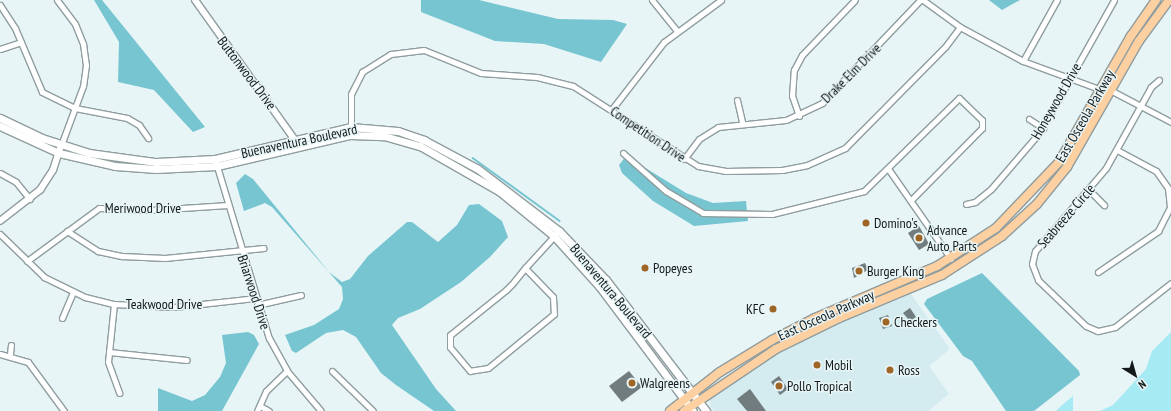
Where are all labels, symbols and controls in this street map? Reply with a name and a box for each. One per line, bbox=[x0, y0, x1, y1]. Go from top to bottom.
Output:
street label: Buttonwood Drive bbox=[214, 33, 280, 113]
street label: Drake Elm Drive bbox=[818, 40, 884, 106]
street label: Honeywood Drive bbox=[1027, 60, 1085, 142]
street label: East Osceola Parkway bbox=[1052, 67, 1118, 165]
street label: Competition Drive bbox=[607, 103, 689, 165]
street label: Buenaventura Boulevard bbox=[239, 120, 359, 162]
street label: Seabreeze Circle bbox=[1034, 180, 1098, 252]
street label: Meriwood Drive bbox=[105, 200, 181, 216]
place label: Domino's bbox=[874, 215, 918, 231]
marker: Domino's bbox=[861, 218, 871, 228]
place label: Advance Auto Parts bbox=[927, 222, 977, 254]
marker: Advance Auto Parts bbox=[914, 233, 924, 243]
street label: Buenaventura Boulevard bbox=[567, 240, 655, 342]
street label: Briarwood Drive bbox=[234, 253, 274, 331]
place label: Popeyes bbox=[653, 260, 692, 276]
marker: Popeyes bbox=[640, 263, 650, 273]
place label: Burger King bbox=[867, 263, 924, 279]
marker: Burger King bbox=[854, 266, 864, 276]
street label: East Osceola Parkway bbox=[775, 286, 877, 344]
street label: Teakwood Drive bbox=[126, 296, 202, 312]
place label: KFC bbox=[746, 301, 765, 317]
marker: KFC bbox=[768, 304, 778, 314]
place label: Checkers bbox=[894, 314, 937, 330]
marker: Checkers bbox=[881, 317, 891, 327]
north arrow bbox=[1115, 355, 1155, 395]
place label: Mobil bbox=[825, 357, 852, 373]
marker: Mobil bbox=[812, 360, 822, 370]
place label: Ross bbox=[898, 362, 920, 378]
marker: Ross bbox=[885, 365, 895, 375]
place label: Walgreens bbox=[640, 375, 690, 391]
text: N bbox=[1136, 377, 1149, 392]
marker: Walgreens bbox=[627, 378, 637, 388]
place label: Pollo Tropical bbox=[787, 378, 852, 394]
marker: Pollo Tropical bbox=[774, 381, 784, 391]

